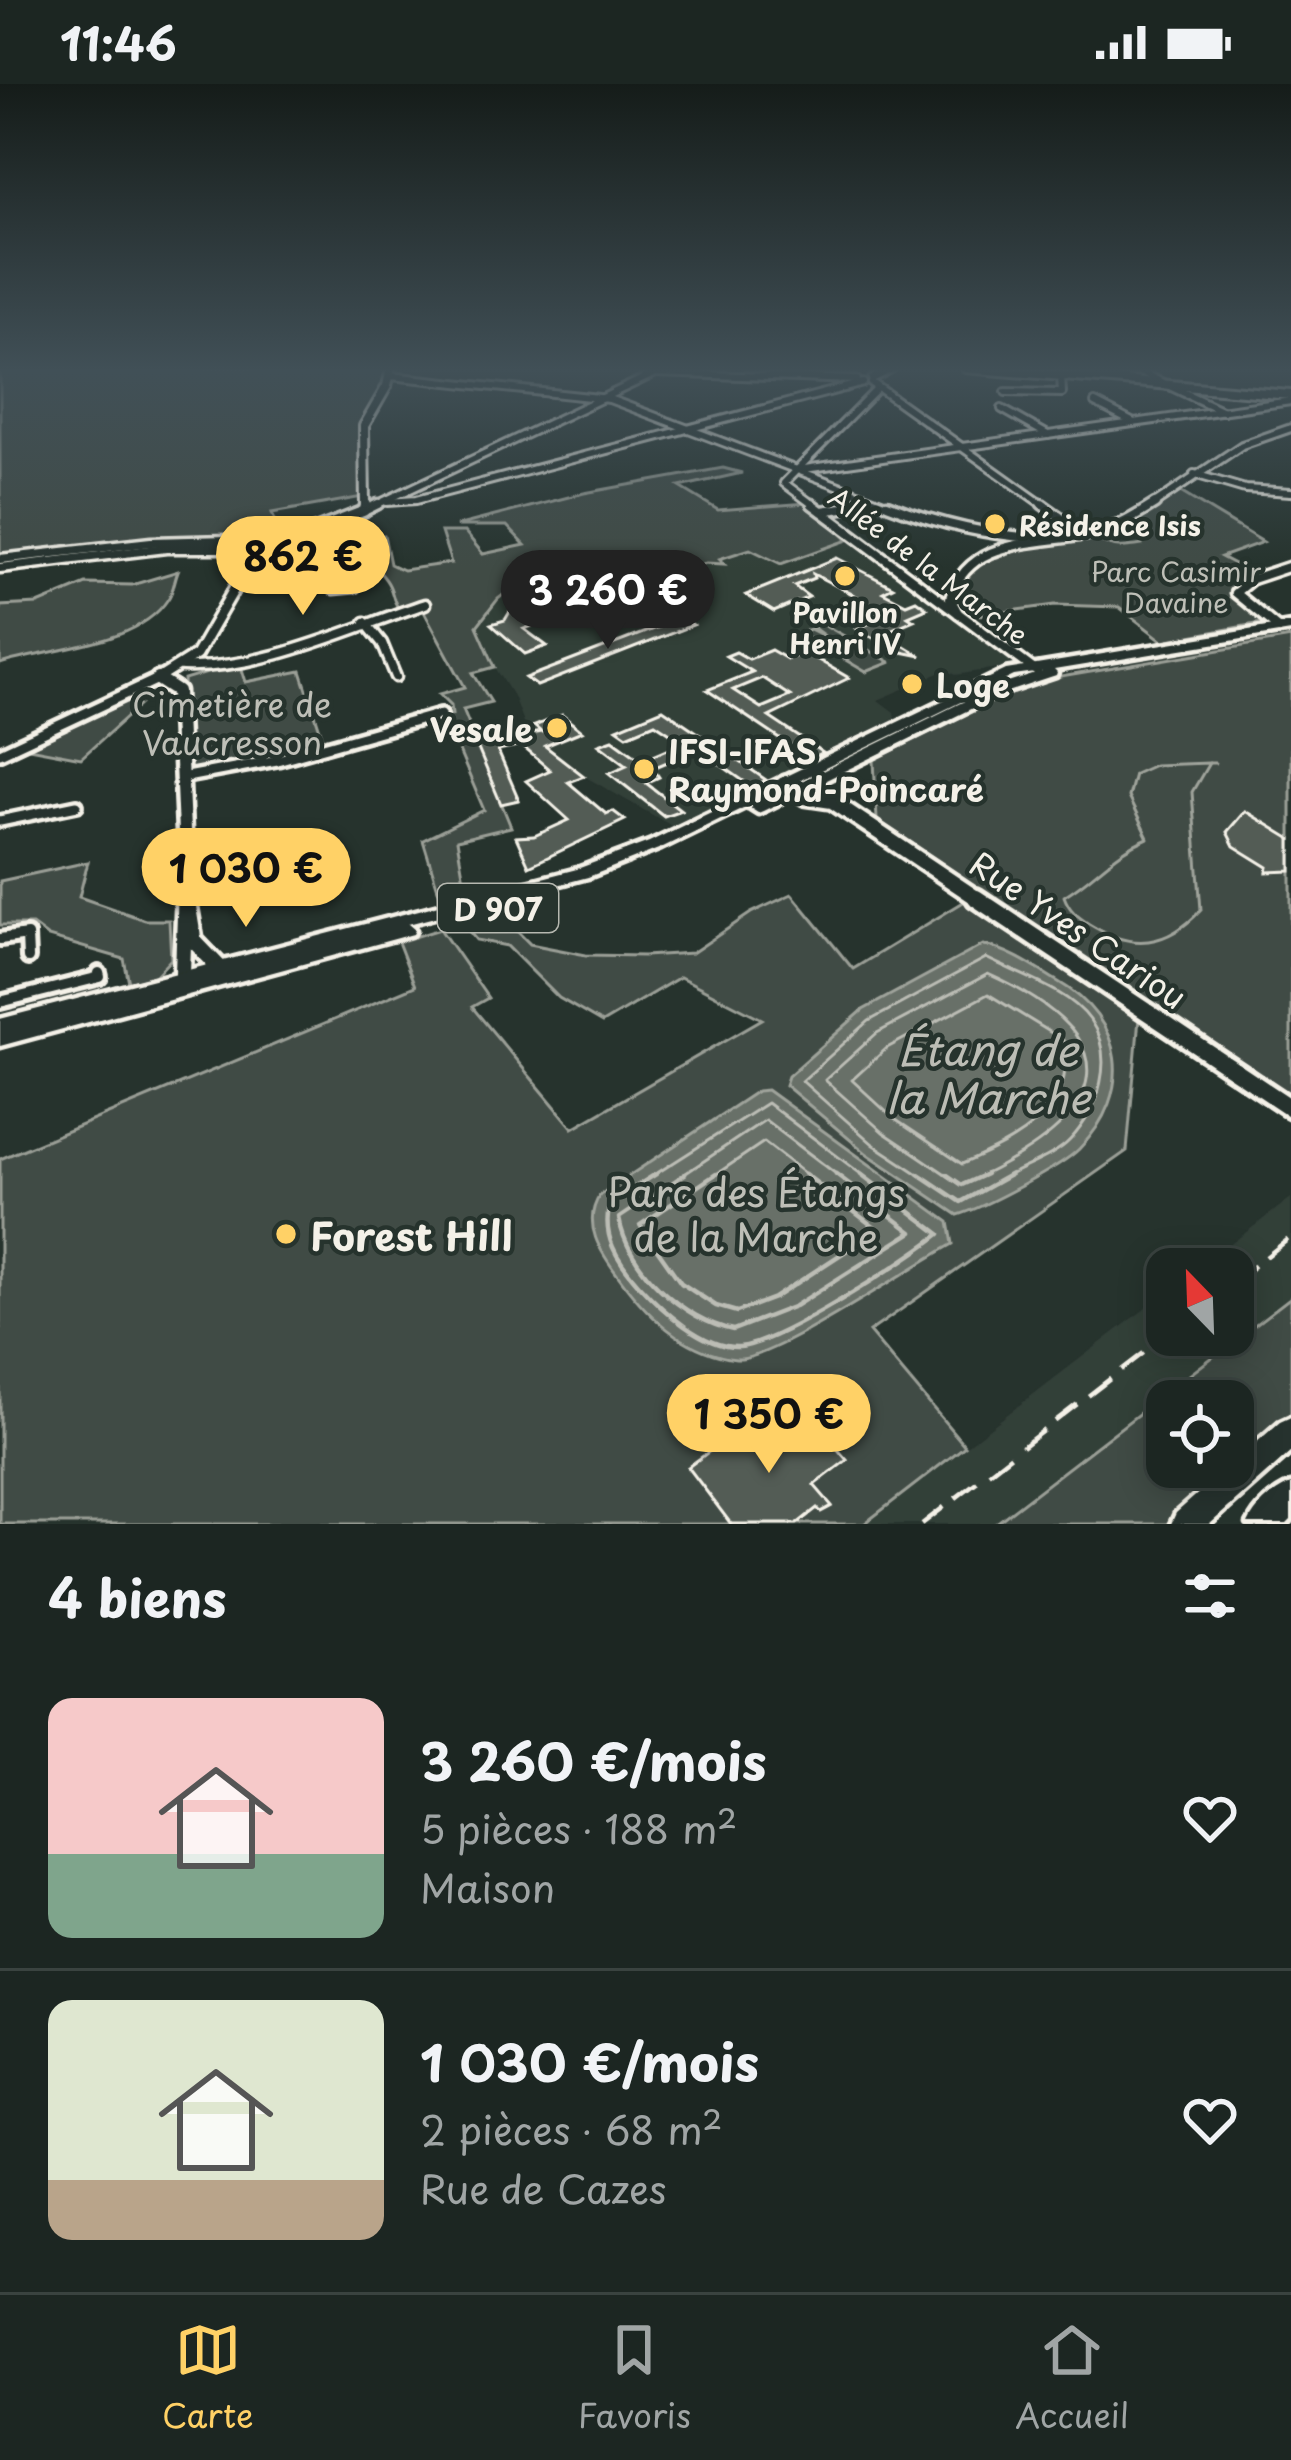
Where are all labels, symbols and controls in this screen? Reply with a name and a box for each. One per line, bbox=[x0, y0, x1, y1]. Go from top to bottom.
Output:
text: 11:46 bbox=[60, 8, 177, 76]
street label: Allée de la Marche bbox=[821, 476, 1037, 654]
place label: Résidence Isis bbox=[1019, 504, 1201, 545]
marker: Résidence Isis bbox=[982, 511, 1008, 537]
pin: 862 € bbox=[219, 516, 387, 618]
text: 862 € bbox=[243, 525, 363, 584]
pin: 3 260 € bbox=[497, 550, 719, 652]
park label: Parc Casimir Davaine bbox=[1091, 550, 1262, 622]
text: 3 260 € bbox=[528, 559, 688, 618]
marker: Pavillon Henri IV bbox=[832, 563, 858, 589]
place label: Pavillon Henri IV bbox=[790, 591, 901, 663]
place label: Loge bbox=[936, 659, 1010, 709]
marker: Loge bbox=[899, 671, 925, 697]
park label: Cimetière de Vaucresson bbox=[132, 678, 332, 766]
place label: Vesale bbox=[430, 703, 533, 753]
marker: Vesale bbox=[544, 715, 570, 741]
place label: IFSI-IFAS Raymond-Poincaré bbox=[668, 725, 984, 813]
marker: IFSI-IFAS Raymond-Poincaré bbox=[631, 756, 657, 782]
pin: 1 030 € bbox=[135, 828, 357, 930]
text: 1 030 € bbox=[169, 837, 323, 896]
street label: Rue Yves Cariou bbox=[961, 838, 1197, 1020]
road number: D 907 bbox=[438, 884, 558, 932]
water label: Étang de la Marche bbox=[886, 1017, 1093, 1128]
park label: Parc des Étangs de la Marche bbox=[607, 1161, 905, 1265]
place label: Forest Hill bbox=[310, 1205, 512, 1264]
marker: Forest Hill bbox=[273, 1221, 299, 1247]
north arrow bbox=[1146, 1248, 1254, 1356]
map controls bbox=[1146, 1248, 1254, 1488]
pin: 1 350 € bbox=[658, 1374, 880, 1476]
button: locate bbox=[1146, 1380, 1254, 1488]
text: 1 350 € bbox=[694, 1383, 844, 1442]
text: 4 biens bbox=[48, 1558, 227, 1635]
icon: filters bbox=[1177, 1563, 1243, 1629]
text: 3 260 €/mois bbox=[420, 1721, 767, 1798]
icon: home bbox=[144, 1746, 288, 1890]
icon: heart bbox=[1177, 1785, 1243, 1851]
text: 5 pièces · 188 m² bbox=[420, 1798, 737, 1857]
text: Maison bbox=[420, 1857, 555, 1916]
text: 1 030 €/mois bbox=[420, 2022, 759, 2099]
icon: home bbox=[144, 2048, 288, 2192]
icon: heart bbox=[1177, 2087, 1243, 2153]
text: 2 pièces · 68 m² bbox=[420, 2099, 723, 2158]
text: Rue de Cazes bbox=[420, 2158, 667, 2217]
tab: Carte bbox=[162, 2317, 254, 2439]
tab: Favoris bbox=[578, 2317, 691, 2439]
tab: Accueil bbox=[1015, 2317, 1129, 2439]

